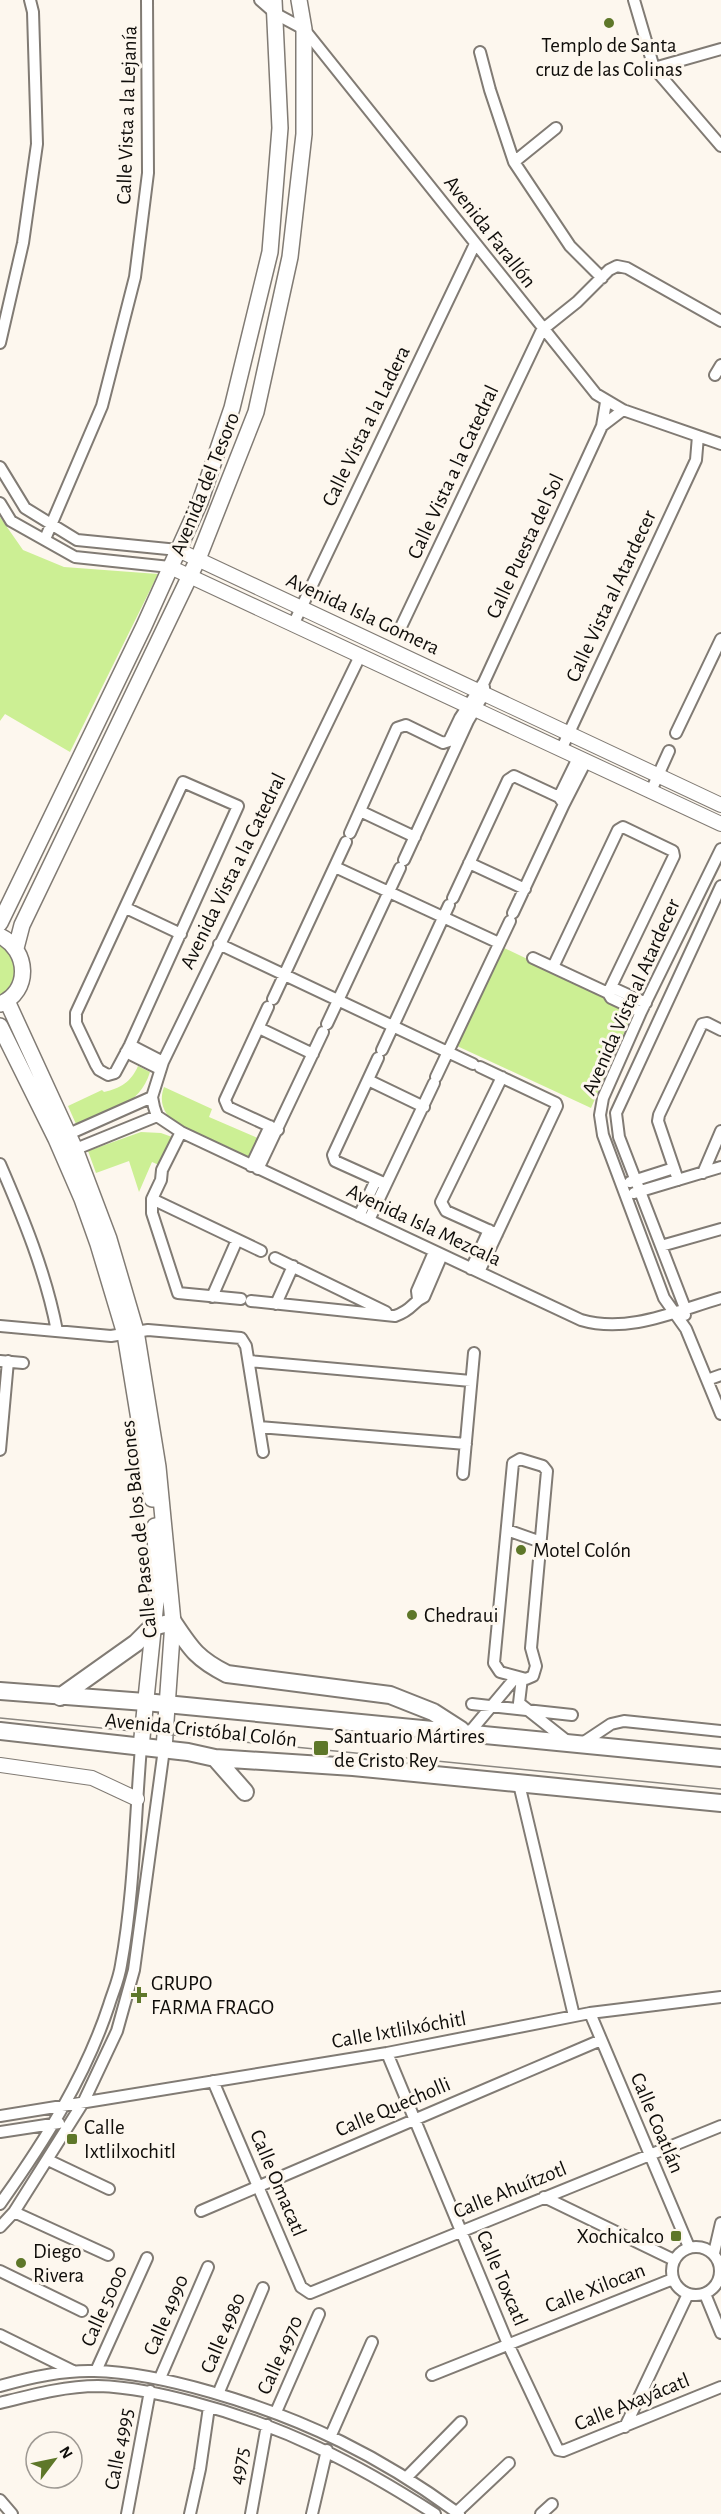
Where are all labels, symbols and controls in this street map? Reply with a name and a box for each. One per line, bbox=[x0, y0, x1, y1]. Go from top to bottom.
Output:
marker: Templo de Santa cruz de las Colinas bbox=[602, 16, 616, 30]
street label: Calle Vista a la Lejanía bbox=[113, 25, 141, 205]
place label: Templo de Santa cruz de las Colinas bbox=[535, 35, 683, 80]
street label: Avenida Farallón bbox=[440, 172, 540, 292]
street label: Calle Vista a la Ladera bbox=[318, 342, 414, 509]
street label: Calle Vista a la Catedral bbox=[403, 382, 503, 562]
street label: Avenida del Tesoro bbox=[167, 409, 243, 559]
street label: Calle Puesta del Sol bbox=[482, 470, 568, 622]
street label: Calle Vista al Atardecer bbox=[562, 507, 660, 685]
street label: Avenida Isla Gomera bbox=[283, 569, 443, 659]
street label: Avenida Vista a la Catedral bbox=[176, 770, 290, 972]
street label: Avenida Vista al Atardecer bbox=[578, 895, 684, 1098]
street label: Avenida Isla Mezcala bbox=[343, 1180, 505, 1270]
street label: Calle Paseo de los Balcones bbox=[117, 1419, 161, 1639]
place label: Motel Colón bbox=[533, 1540, 631, 1561]
marker: Motel Colón bbox=[514, 1543, 528, 1557]
place label: Chedraui bbox=[424, 1605, 498, 1626]
marker: Chedraui bbox=[405, 1608, 419, 1622]
street label: Avenida Cristóbal Colón bbox=[104, 1709, 298, 1751]
place label: Santuario Mártires de Cristo Rey bbox=[334, 1726, 485, 1771]
marker: Santuario Mártires de Cristo Rey bbox=[312, 1739, 330, 1757]
place label: GRUPO FARMA FRAGO bbox=[151, 1973, 274, 2018]
marker: GRUPO FARMA FRAGO bbox=[132, 1988, 146, 2002]
street label: Calle Ixtlilxóchitl bbox=[330, 2008, 468, 2052]
street label: Calle Coatlán bbox=[626, 2070, 688, 2176]
street label: Calle Quecholli bbox=[332, 2073, 454, 2141]
place label: Calle Ixtlilxochitl bbox=[84, 2117, 176, 2162]
street label: Calle Omacatl bbox=[246, 2127, 310, 2239]
marker: Calle Ixtlilxochitl bbox=[65, 2132, 79, 2146]
street label: Calle Ahuítzotl bbox=[450, 2158, 570, 2222]
place label: Xochicalco bbox=[576, 2226, 664, 2247]
street label: Calle Toxcatl bbox=[473, 2227, 531, 2329]
marker: Xochicalco bbox=[669, 2229, 683, 2243]
place label: Diego Rivera bbox=[33, 2241, 85, 2286]
marker: Diego Rivera bbox=[14, 2256, 28, 2270]
street label: Calle Xilocan bbox=[542, 2259, 648, 2317]
street label: Calle 5000 bbox=[77, 2262, 131, 2350]
street label: Calle 4990 bbox=[140, 2272, 192, 2358]
street label: Calle 4980 bbox=[197, 2290, 249, 2376]
street label: Calle 4970 bbox=[253, 2312, 307, 2398]
street label: Calle Axayácatl bbox=[571, 2369, 693, 2435]
street label: Calle 4995 bbox=[101, 2406, 137, 2492]
north arrow bbox=[24, 2430, 84, 2490]
text: N bbox=[56, 2444, 76, 2462]
street label: 4975 bbox=[225, 2446, 253, 2486]

